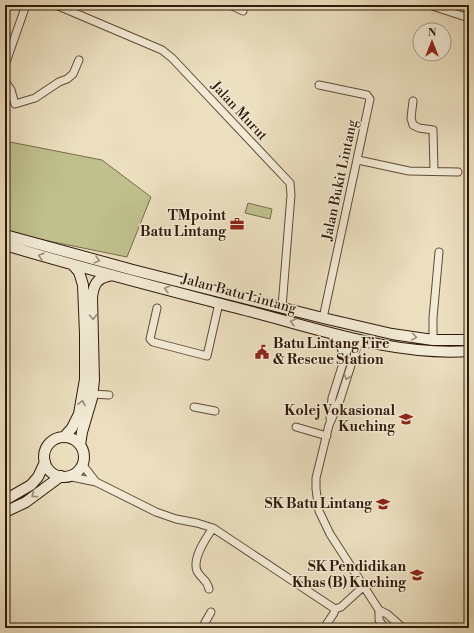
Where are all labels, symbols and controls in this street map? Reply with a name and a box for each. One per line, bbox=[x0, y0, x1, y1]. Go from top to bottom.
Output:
north arrow bbox=[412, 22, 452, 62]
text: N bbox=[428, 26, 437, 40]
street label: Jalan Murut bbox=[206, 77, 271, 145]
street label: Jalan Bukit Lintang bbox=[318, 117, 362, 243]
place label: TMpoint Batu Lintang bbox=[140, 207, 227, 241]
office icon: TMpoint Batu Lintang bbox=[229, 216, 245, 232]
one-way arrow bbox=[38, 252, 45, 261]
one-way arrow bbox=[93, 255, 100, 263]
street label: Jalan Batu Lintang bbox=[179, 270, 299, 318]
one-way arrow bbox=[164, 286, 170, 294]
one-way arrow bbox=[89, 314, 97, 320]
one-way arrow bbox=[289, 319, 296, 327]
one-way arrow bbox=[411, 333, 417, 341]
place label: Batu Lintang Fire & Rescue Station bbox=[273, 335, 390, 369]
public building icon: Batu Lintang Fire & Rescue Station bbox=[254, 344, 270, 360]
one-way arrow bbox=[343, 373, 352, 380]
one-way arrow bbox=[77, 400, 85, 406]
place label: Kolej Vokasional Kuching bbox=[284, 402, 396, 436]
school or university icon: Kolej Vokasional Kuching bbox=[398, 411, 414, 427]
one-way arrow bbox=[31, 491, 38, 498]
place label: SK Batu Lintang bbox=[265, 495, 373, 513]
school or university icon: SK Batu Lintang bbox=[375, 496, 391, 512]
place label: SK Pendidikan Khas (B) Kuching bbox=[292, 558, 407, 592]
school or university icon: SK Pendidikan Khas (B) Kuching bbox=[409, 567, 425, 583]

